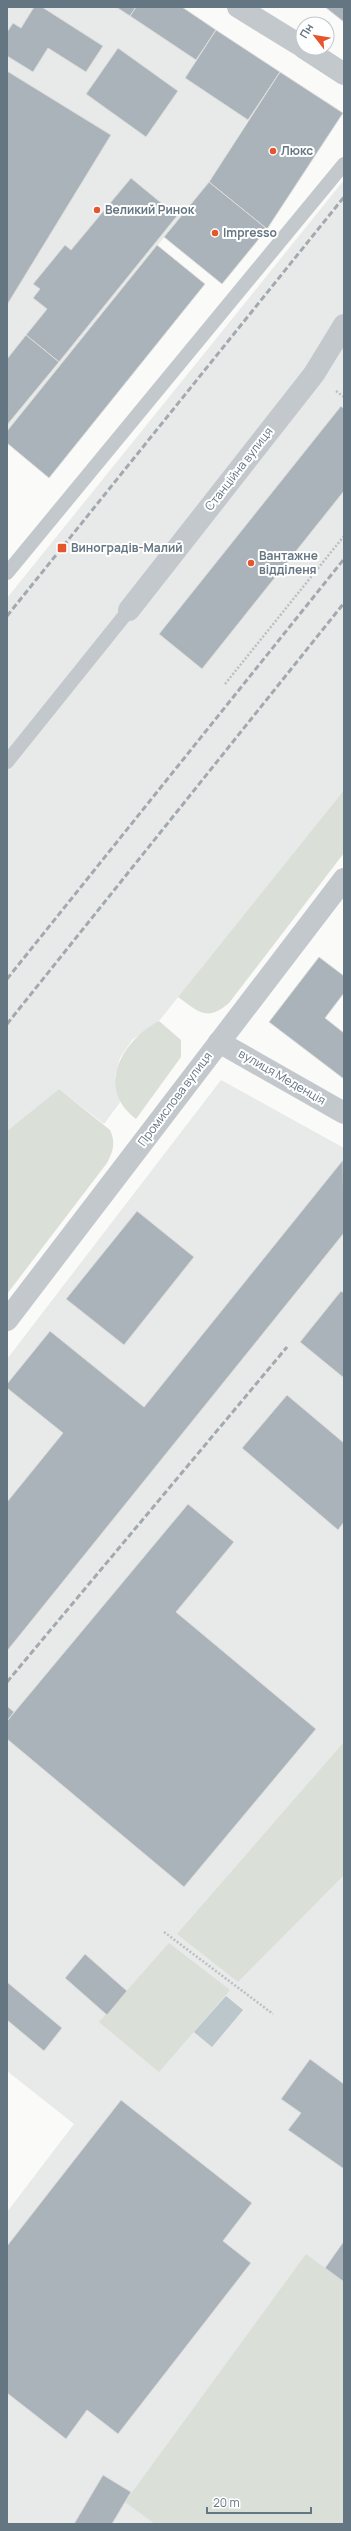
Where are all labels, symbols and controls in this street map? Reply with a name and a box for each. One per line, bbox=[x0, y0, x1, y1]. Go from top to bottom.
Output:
north arrow bbox=[295, 16, 335, 56]
text: Пн bbox=[296, 20, 316, 41]
place label: Люкс bbox=[281, 142, 313, 159]
marker: Люкс bbox=[268, 146, 278, 156]
place label: Великий Ринок bbox=[105, 201, 195, 218]
marker: Великий Ринок bbox=[92, 205, 102, 215]
place label: Impresso bbox=[223, 224, 277, 241]
marker: Impresso bbox=[210, 228, 220, 238]
street label: Станційна вулиця bbox=[201, 423, 277, 514]
place label: Виноградів-Малий bbox=[71, 539, 183, 556]
marker: Виноградів-Малий bbox=[56, 542, 68, 554]
place label: Вантажне відділеня bbox=[259, 547, 318, 578]
marker: Вантажне відділеня bbox=[246, 558, 256, 568]
street label: вулиця Меденція bbox=[236, 1045, 329, 1108]
street label: Промислова вулиця bbox=[134, 1048, 216, 1149]
scale bar bbox=[207, 2489, 311, 2515]
text: 20 m bbox=[213, 2494, 240, 2511]

